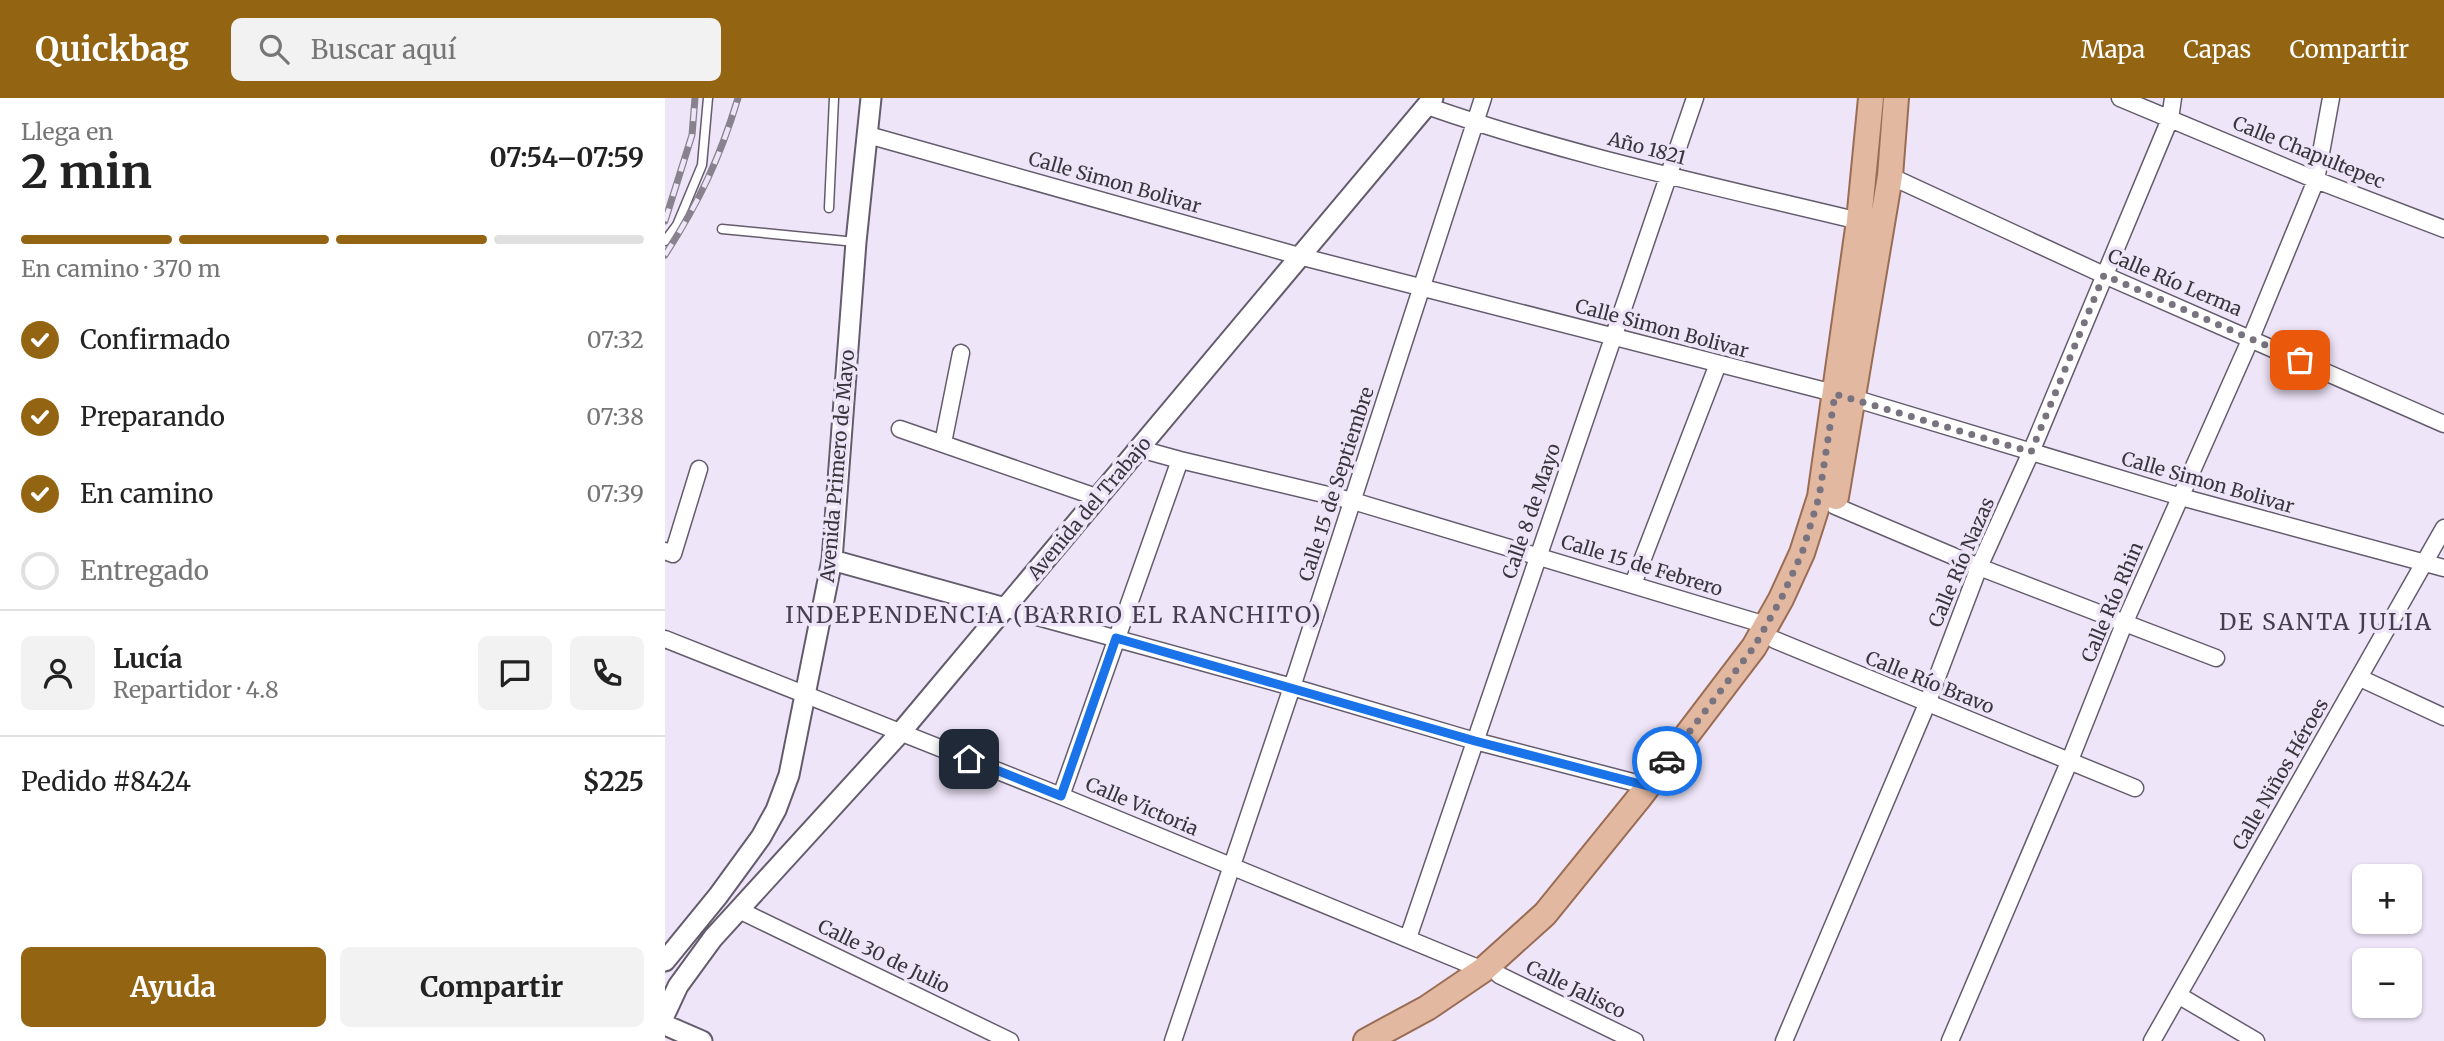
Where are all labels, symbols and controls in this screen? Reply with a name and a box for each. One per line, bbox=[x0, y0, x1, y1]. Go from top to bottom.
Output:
search box bbox=[231, 18, 721, 81]
text: Quickbag bbox=[35, 29, 189, 70]
icon: search bbox=[255, 30, 293, 68]
text: Buscar aquí bbox=[311, 33, 456, 66]
text: Mapa bbox=[2081, 34, 2145, 65]
text: Capas bbox=[2183, 34, 2251, 65]
text: Compartir bbox=[2289, 34, 2409, 65]
street label: Calle Chapultepec bbox=[2229, 111, 2389, 193]
text: Llega en bbox=[21, 117, 113, 146]
street label: Año 1821 bbox=[1604, 126, 1689, 170]
text: 07:54–07:59 bbox=[490, 141, 644, 174]
text: 2 min bbox=[21, 143, 152, 201]
street label: Calle Simon Bolivar bbox=[1026, 146, 1205, 218]
street label: Calle Río Lerma bbox=[2104, 243, 2246, 321]
text: En camino · 370 m bbox=[21, 254, 221, 283]
street label: Calle Simon Bolivar bbox=[1573, 293, 1752, 363]
icon: check bbox=[21, 321, 59, 359]
text: Confirmado bbox=[80, 323, 230, 356]
text: 07:32 bbox=[587, 325, 644, 354]
pin bbox=[2270, 330, 2330, 390]
icon: bag bbox=[2281, 341, 2319, 379]
street label: Avenida Primero de Mayo bbox=[815, 349, 859, 584]
street label: Calle 15 de Septiembre bbox=[1293, 384, 1379, 584]
icon: check bbox=[21, 398, 59, 436]
text: Preparando bbox=[80, 400, 225, 433]
text: 07:38 bbox=[586, 402, 644, 431]
street label: Avenida del Trabajo bbox=[1021, 432, 1156, 585]
street label: Calle 8 de Mayo bbox=[1497, 440, 1565, 582]
street label: Calle Simon Bolivar bbox=[2119, 446, 2298, 518]
icon: check bbox=[21, 475, 59, 513]
text: En camino bbox=[80, 477, 213, 510]
text: 07:39 bbox=[586, 479, 644, 508]
street label: Calle Río Nazas bbox=[1923, 493, 1999, 631]
street label: Calle 15 de Febrero bbox=[1558, 529, 1726, 601]
street label: Calle Río Rhin bbox=[2076, 538, 2148, 666]
text: Entregado bbox=[80, 554, 209, 587]
district label: INDEPENDENCIA (BARRIO EL RANCHITO) bbox=[785, 600, 1323, 629]
district label: DE SANTA JULIA bbox=[2219, 607, 2433, 636]
button: person bbox=[21, 636, 95, 710]
button: chat bbox=[478, 636, 552, 710]
button: phone bbox=[570, 636, 644, 710]
text: Lucía bbox=[113, 642, 182, 675]
street label: Calle Río Bravo bbox=[1862, 645, 1998, 719]
text: Repartidor · 4.8 bbox=[113, 675, 279, 704]
street label: Calle Niños Héroes bbox=[2227, 694, 2333, 854]
courier bbox=[1632, 726, 1702, 796]
pin bbox=[939, 729, 999, 789]
icon: home bbox=[950, 740, 988, 778]
icon: car bbox=[1648, 742, 1686, 780]
text: Pedido #8424 bbox=[21, 765, 191, 798]
text: $225 bbox=[583, 765, 644, 798]
street label: Calle Victoria bbox=[1082, 771, 1202, 841]
map controls bbox=[2352, 864, 2422, 1018]
button: + bbox=[2352, 864, 2422, 934]
street label: Calle 30 de Julio bbox=[814, 914, 954, 998]
button: Ayuda bbox=[21, 947, 326, 1027]
button: Compartir bbox=[340, 947, 644, 1027]
button: − bbox=[2352, 948, 2422, 1018]
street label: Calle Jalisco bbox=[1522, 955, 1630, 1023]

